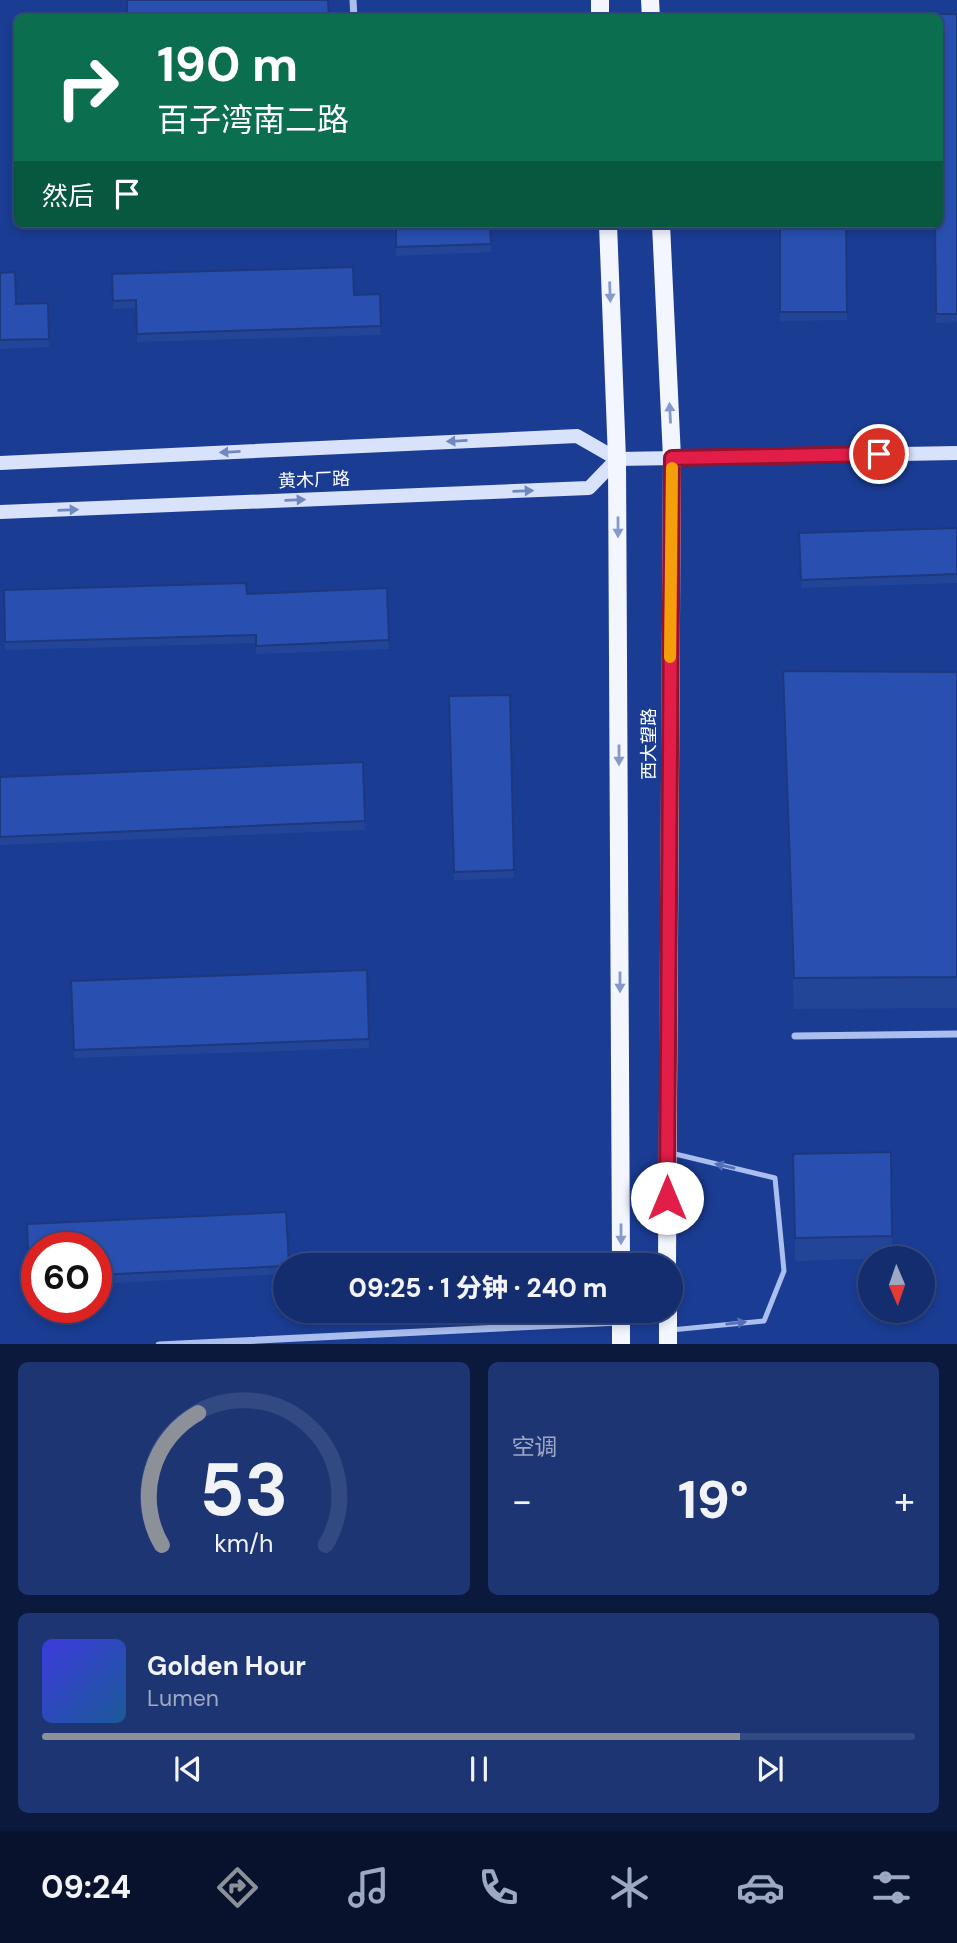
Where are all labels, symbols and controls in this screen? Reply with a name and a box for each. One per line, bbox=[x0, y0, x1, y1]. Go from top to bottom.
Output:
text: 190 m bbox=[157, 32, 298, 96]
icon: right bbox=[42, 42, 133, 133]
text: 百子湾南二路 bbox=[157, 99, 349, 141]
icon: arrive bbox=[108, 175, 146, 213]
text: 然后 bbox=[42, 179, 94, 213]
one-way arrow bbox=[605, 281, 616, 303]
one-way arrow bbox=[664, 402, 675, 424]
pin bbox=[849, 424, 909, 484]
icon: arrive bbox=[860, 435, 898, 473]
one-way arrow bbox=[446, 436, 468, 447]
one-way arrow bbox=[219, 447, 241, 458]
street label: 黄木厂路 bbox=[278, 467, 350, 493]
one-way arrow bbox=[512, 485, 534, 496]
one-way arrow bbox=[285, 495, 307, 506]
one-way arrow bbox=[57, 504, 79, 515]
one-way arrow bbox=[612, 517, 624, 539]
street label: 西大望路 bbox=[637, 708, 661, 780]
one-way arrow bbox=[613, 744, 625, 766]
one-way arrow bbox=[614, 972, 626, 994]
one-way arrow bbox=[713, 1160, 735, 1171]
position arrow bbox=[630, 1161, 704, 1235]
one-way arrow bbox=[615, 1224, 627, 1246]
speed limit sign: 60 bbox=[21, 1232, 112, 1323]
north arrow bbox=[858, 1246, 934, 1323]
map controls bbox=[858, 1246, 935, 1323]
text: 09:25 · 1 分钟 · 240 m bbox=[349, 1271, 607, 1305]
one-way arrow bbox=[725, 1318, 747, 1329]
text: 空调 bbox=[512, 1432, 558, 1462]
text: 53 bbox=[199, 1443, 288, 1538]
text: 19° bbox=[678, 1466, 749, 1534]
text: − bbox=[512, 1476, 532, 1526]
text: + bbox=[894, 1476, 915, 1526]
text: km/h bbox=[214, 1526, 273, 1559]
text: Golden Hour bbox=[147, 1649, 306, 1683]
text: Lumen bbox=[147, 1683, 219, 1713]
icon: previous bbox=[169, 1750, 207, 1788]
icon: pause bbox=[460, 1750, 498, 1788]
icon: next bbox=[751, 1750, 789, 1788]
icon: directions bbox=[213, 1863, 262, 1912]
icon: music bbox=[344, 1863, 393, 1912]
icon: phone bbox=[474, 1863, 523, 1912]
icon: climate bbox=[605, 1863, 654, 1912]
icon: car bbox=[736, 1863, 785, 1912]
icon: filters bbox=[867, 1863, 916, 1912]
text: 09:24 bbox=[41, 1866, 131, 1908]

